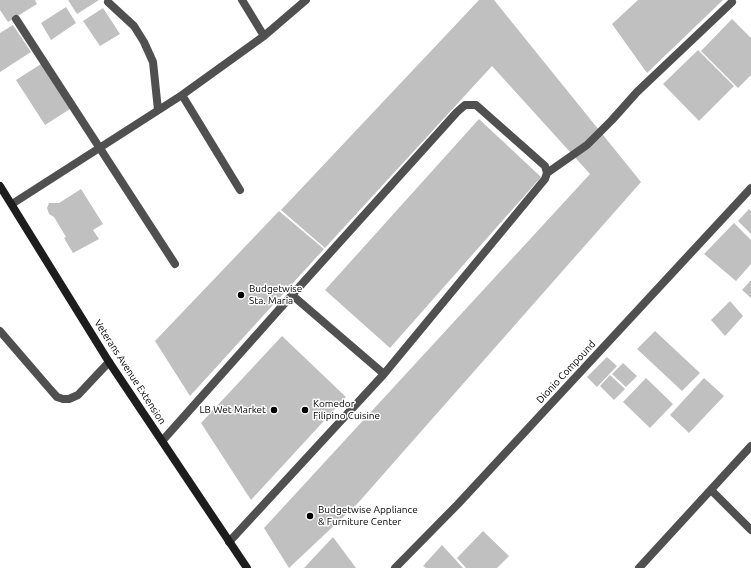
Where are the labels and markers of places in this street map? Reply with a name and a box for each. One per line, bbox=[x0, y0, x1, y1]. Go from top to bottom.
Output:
place label: Budgetwise Sta. Maria bbox=[249, 283, 302, 306]
marker: Budgetwise Sta. Maria bbox=[236, 290, 246, 300]
place label: Komedor Filipino Cuisine bbox=[313, 398, 380, 422]
place label: LB Wet Market bbox=[199, 404, 266, 416]
marker: LB Wet Market bbox=[269, 405, 279, 415]
marker: Komedor Filipino Cuisine bbox=[300, 405, 310, 415]
place label: Budgetwise Appliance & Furniture Center bbox=[318, 504, 418, 528]
marker: Budgetwise Appliance & Furniture Center bbox=[305, 511, 315, 521]

